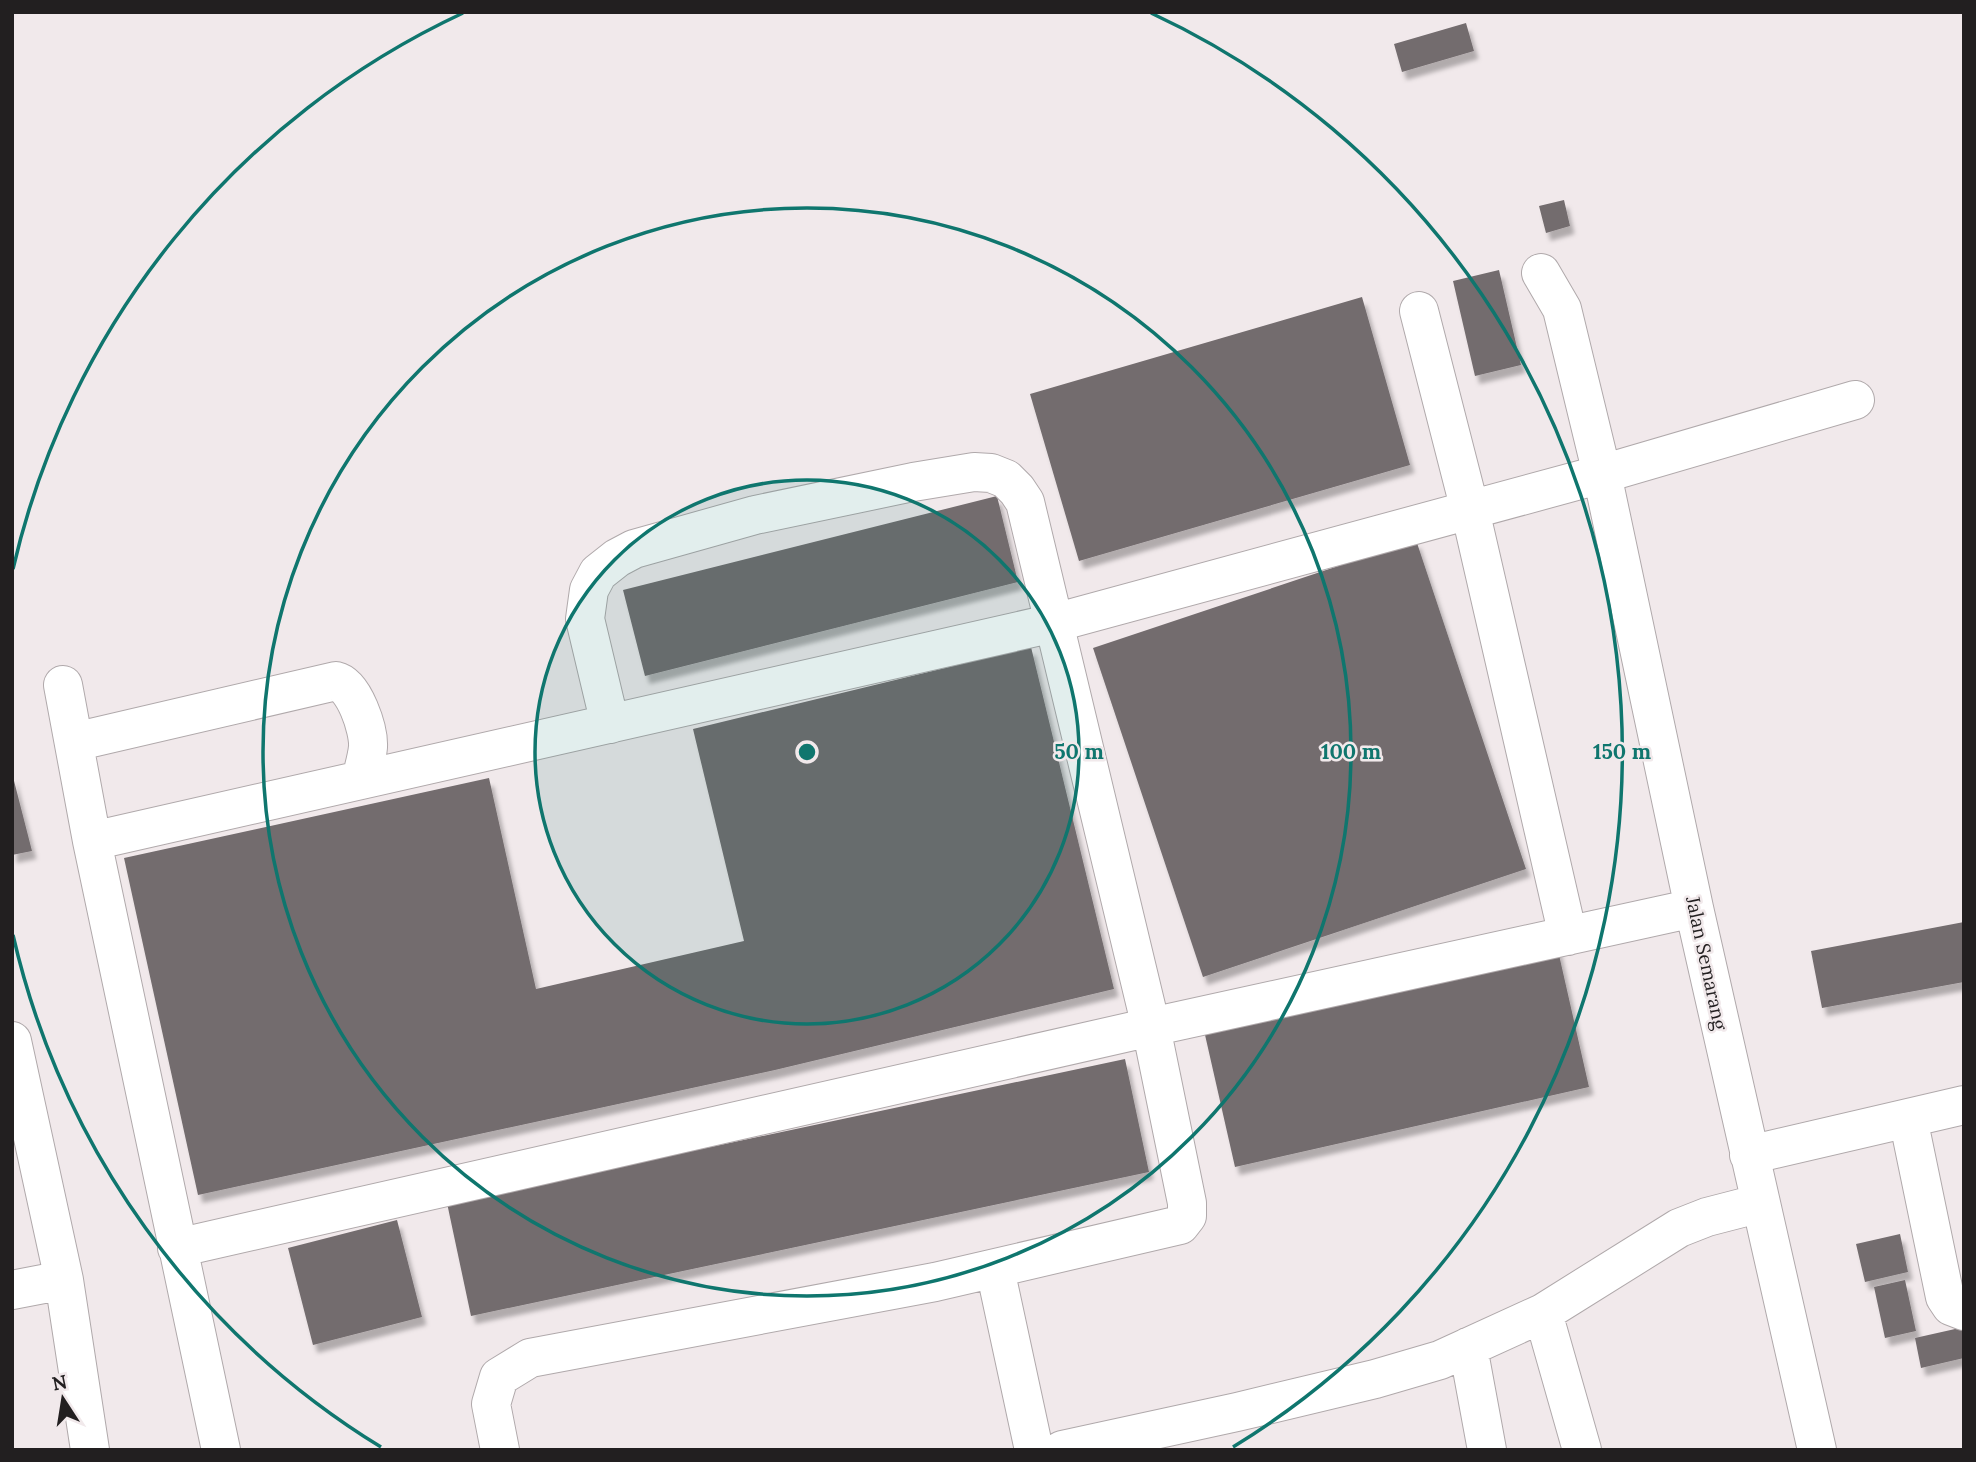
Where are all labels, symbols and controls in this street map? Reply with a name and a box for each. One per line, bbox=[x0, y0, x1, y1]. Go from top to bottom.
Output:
text: 50 m bbox=[1054, 738, 1104, 765]
text: 100 m bbox=[1321, 738, 1381, 765]
text: 150 m bbox=[1593, 738, 1651, 765]
centre of rings bbox=[795, 740, 819, 764]
street label: Jalan Semarang bbox=[1681, 893, 1733, 1032]
north arrow bbox=[28, 1364, 98, 1434]
text: N bbox=[50, 1369, 69, 1396]

